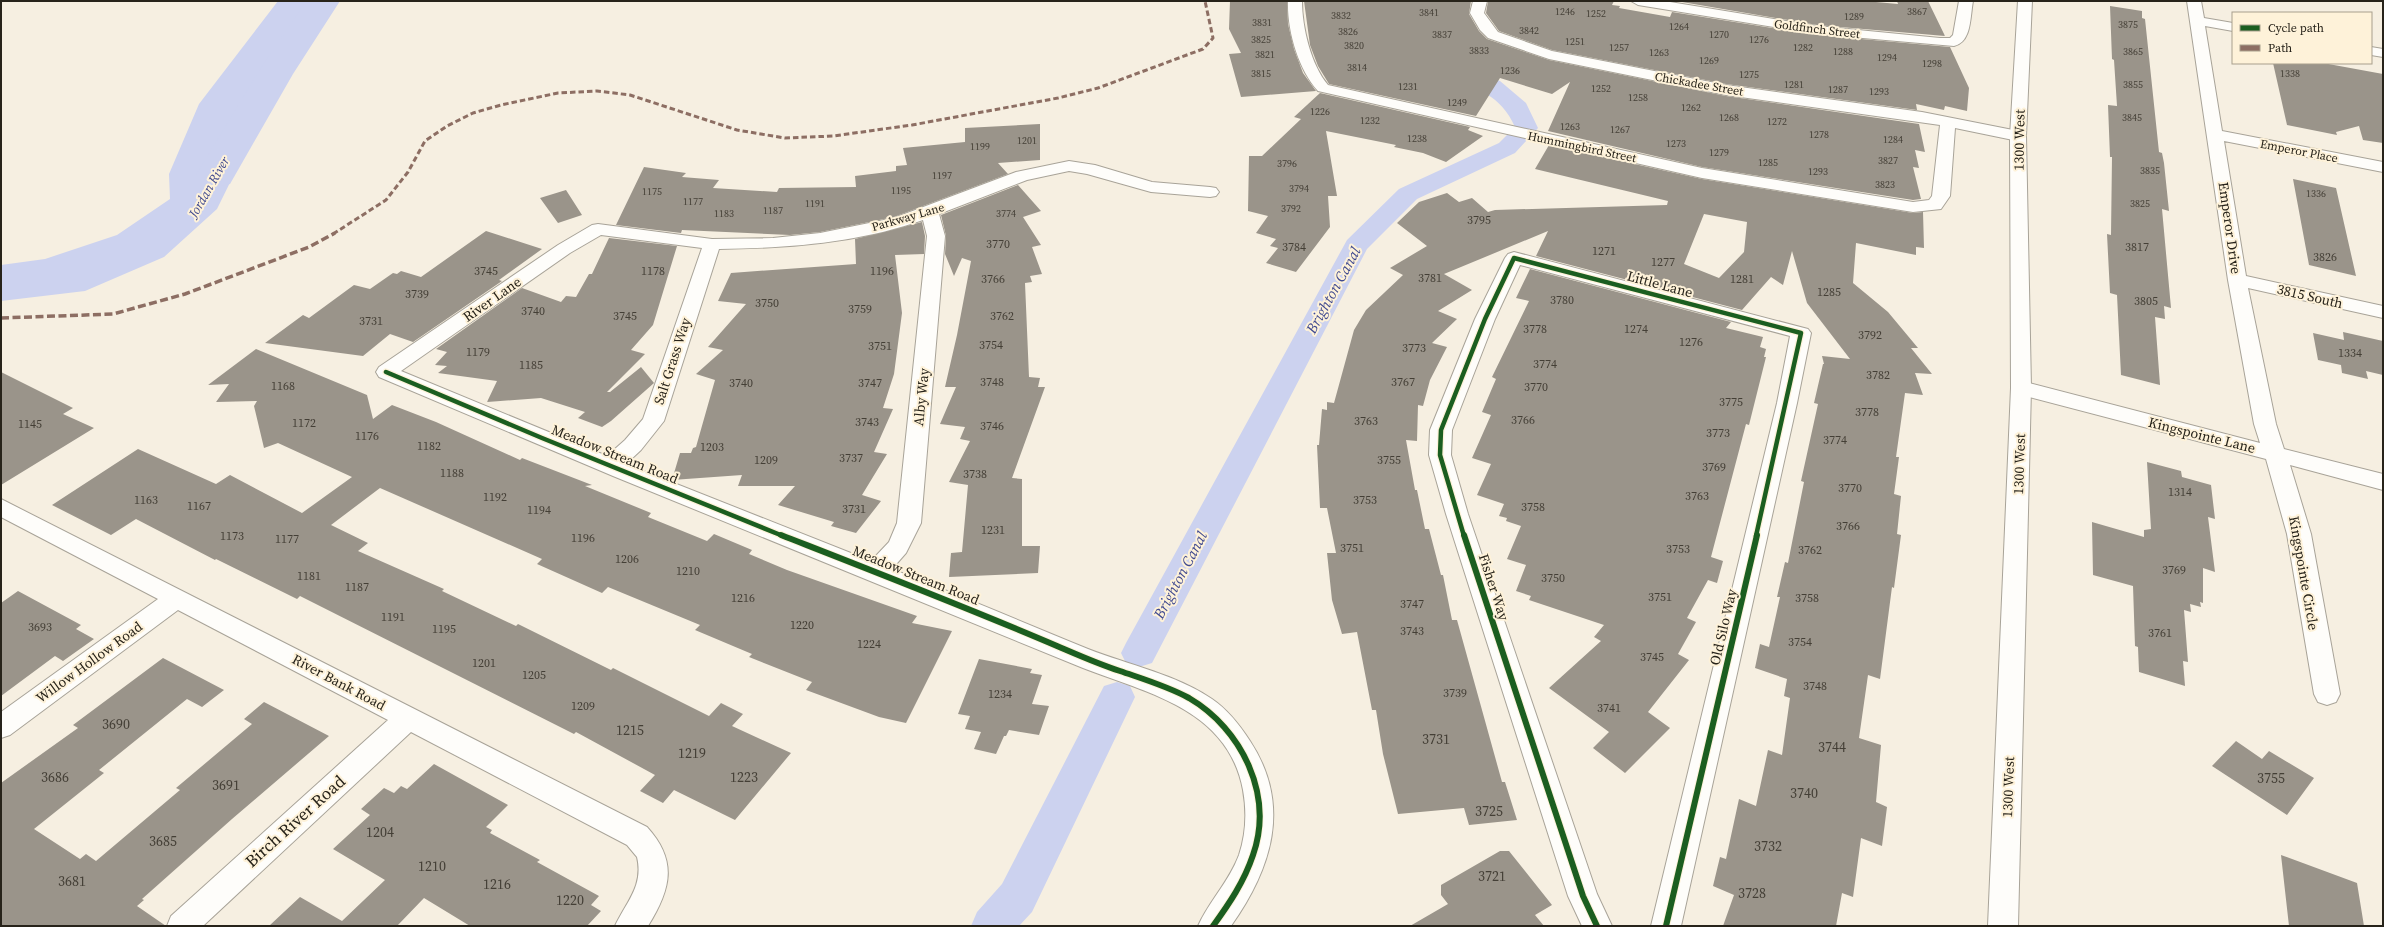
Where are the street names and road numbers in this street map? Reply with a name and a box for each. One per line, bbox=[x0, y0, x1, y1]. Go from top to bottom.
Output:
street label: Goldfinch Street bbox=[1773, 16, 1861, 42]
street label: Chickadee Street bbox=[1653, 68, 1745, 100]
street label: 1300 West bbox=[2008, 109, 2030, 171]
street label: Hummingbird Street bbox=[1526, 128, 1638, 166]
street label: Emperor Place bbox=[2259, 136, 2339, 166]
street label: Emperor Drive bbox=[2214, 181, 2246, 275]
street label: Parkway Lane bbox=[870, 199, 946, 235]
street label: Little Lane bbox=[1625, 266, 1695, 302]
street label: River Lane bbox=[459, 272, 525, 326]
street label: 3815 South bbox=[2275, 279, 2345, 313]
street label: Salt Grass Way bbox=[649, 314, 696, 407]
street label: Alby Way bbox=[908, 366, 934, 427]
street label: Kingspointe Lane bbox=[2146, 412, 2258, 458]
street label: Meadow Stream Road bbox=[549, 419, 681, 489]
street label: 1300 West bbox=[2008, 433, 2030, 495]
street label: Kingspointe Circle bbox=[2284, 514, 2324, 632]
street label: Meadow Stream Road bbox=[850, 540, 982, 610]
street label: Fisher Way bbox=[1474, 551, 1514, 624]
street label: Old Silo Way bbox=[1704, 586, 1742, 667]
street label: Willow Hollow Road bbox=[32, 616, 146, 708]
street label: River Bank Road bbox=[289, 649, 389, 715]
street label: 1300 West bbox=[1997, 756, 2019, 818]
street label: Birch River Road bbox=[240, 769, 351, 873]

